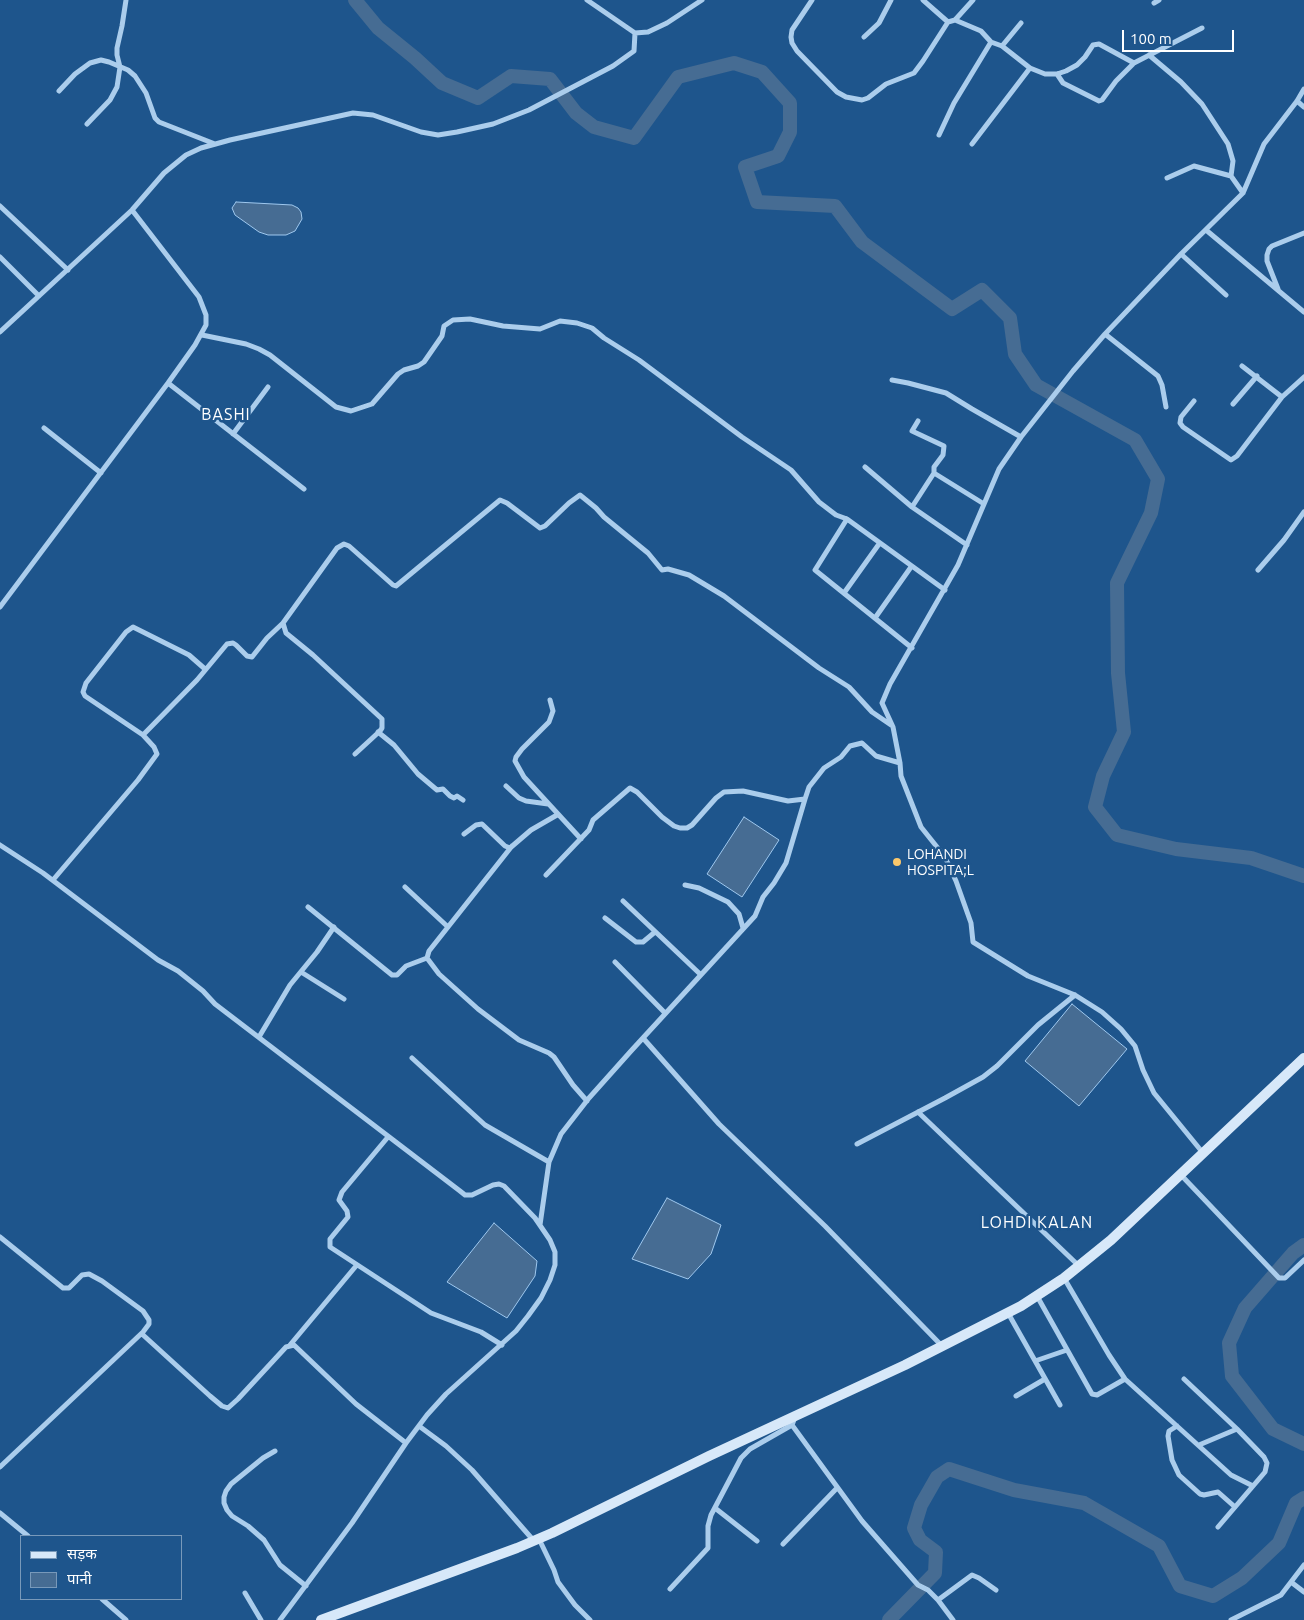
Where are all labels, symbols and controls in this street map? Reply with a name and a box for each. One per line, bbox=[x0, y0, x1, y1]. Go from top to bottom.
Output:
scale bar bbox=[1124, 20, 1236, 52]
text: 100 m bbox=[1130, 30, 1172, 47]
district label: BASHI bbox=[201, 405, 251, 425]
place label: LOHANDI HOSPITA;L bbox=[907, 846, 974, 879]
marker: LOHANDI HOSPITA;L bbox=[891, 856, 903, 868]
district label: LOHDI KALAN bbox=[979, 1213, 1095, 1233]
legend bbox=[20, 1535, 182, 1600]
text: सड़क bbox=[67, 1545, 97, 1562]
text: पानी bbox=[67, 1570, 92, 1587]

